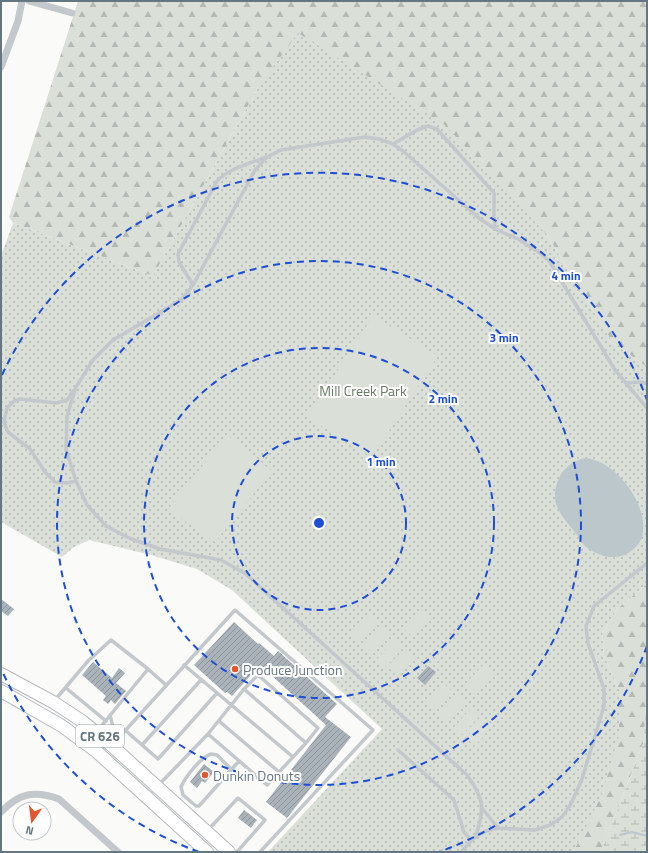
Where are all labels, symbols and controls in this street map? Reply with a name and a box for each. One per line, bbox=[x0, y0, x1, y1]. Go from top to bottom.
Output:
text: 4 min bbox=[551, 266, 581, 285]
text: 3 min bbox=[489, 328, 519, 347]
park label: Mill Creek Park bbox=[319, 380, 407, 401]
text: 2 min bbox=[428, 389, 458, 408]
text: 1 min bbox=[366, 452, 396, 471]
centre of rings bbox=[312, 516, 326, 530]
place label: Produce Junction bbox=[243, 659, 342, 680]
marker: Produce Junction bbox=[230, 664, 240, 674]
road number: CR 626 bbox=[76, 725, 124, 747]
place label: Dunkin Donuts bbox=[213, 765, 300, 786]
marker: Dunkin Donuts bbox=[200, 770, 210, 780]
north arrow bbox=[12, 801, 52, 841]
text: N bbox=[24, 822, 35, 839]

